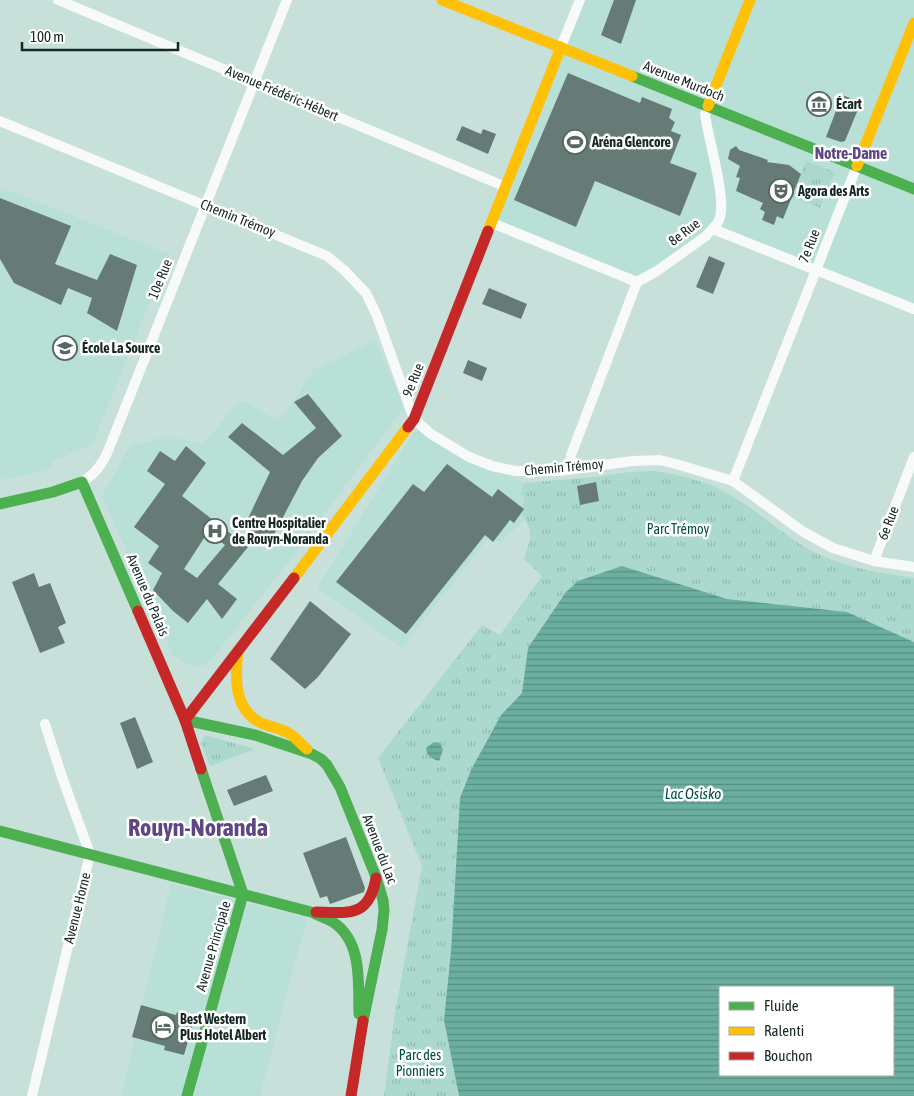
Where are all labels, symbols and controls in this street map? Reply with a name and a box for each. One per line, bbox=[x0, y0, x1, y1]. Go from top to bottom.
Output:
scale bar bbox=[22, 20, 179, 52]
text: 100 m bbox=[30, 28, 64, 45]
street label: Avenue Murdoch bbox=[641, 57, 727, 105]
street label: Avenue Frédéric-Hébert bbox=[223, 62, 341, 124]
museum icon: Écart bbox=[806, 91, 832, 117]
place label: Écart bbox=[836, 96, 862, 112]
sports icon: Aréna Glencore bbox=[562, 129, 588, 155]
place label: Aréna Glencore bbox=[591, 134, 671, 150]
district label: Notre-Dame bbox=[815, 144, 887, 162]
theatre icon: Agora des Arts bbox=[768, 178, 794, 204]
place label: Agora des Arts bbox=[797, 183, 869, 199]
street label: Chemin Trémoy bbox=[198, 196, 278, 240]
street label: 8e Rue bbox=[665, 215, 703, 249]
street label: 7e Rue bbox=[795, 227, 823, 265]
street label: 10e Rue bbox=[145, 257, 175, 301]
school or university icon: École La Source bbox=[52, 335, 78, 361]
place label: École La Source bbox=[82, 340, 160, 356]
street label: 9e Rue bbox=[399, 361, 427, 399]
street label: Chemin Trémoy bbox=[524, 456, 605, 478]
street label: 6e Rue bbox=[874, 504, 902, 542]
place label: Centre Hospitalier de Rouyn-Noranda bbox=[232, 515, 329, 547]
hospital icon: Centre Hospitalier de Rouyn-Noranda bbox=[202, 518, 228, 544]
park label: Parc Trémoy bbox=[647, 521, 709, 537]
street label: Avenue du Palais bbox=[124, 552, 172, 638]
water label: Lac Osisko bbox=[665, 785, 721, 802]
street label: Avenue du Lac bbox=[359, 812, 401, 887]
district label: Rouyn-Noranda bbox=[128, 814, 268, 841]
street label: Avenue Horne bbox=[60, 871, 94, 945]
street label: Avenue Principale bbox=[192, 899, 234, 993]
legend bbox=[719, 986, 894, 1076]
text: Fluide bbox=[764, 997, 799, 1014]
place label: Best Western Plus Hotel Albert bbox=[180, 1011, 266, 1043]
hotel icon: Best Western Plus Hotel Albert bbox=[150, 1014, 176, 1040]
text: Ralenti bbox=[764, 1022, 804, 1039]
park label: Parc des Pionniers bbox=[396, 1047, 444, 1079]
text: Bouchon bbox=[764, 1047, 813, 1064]

